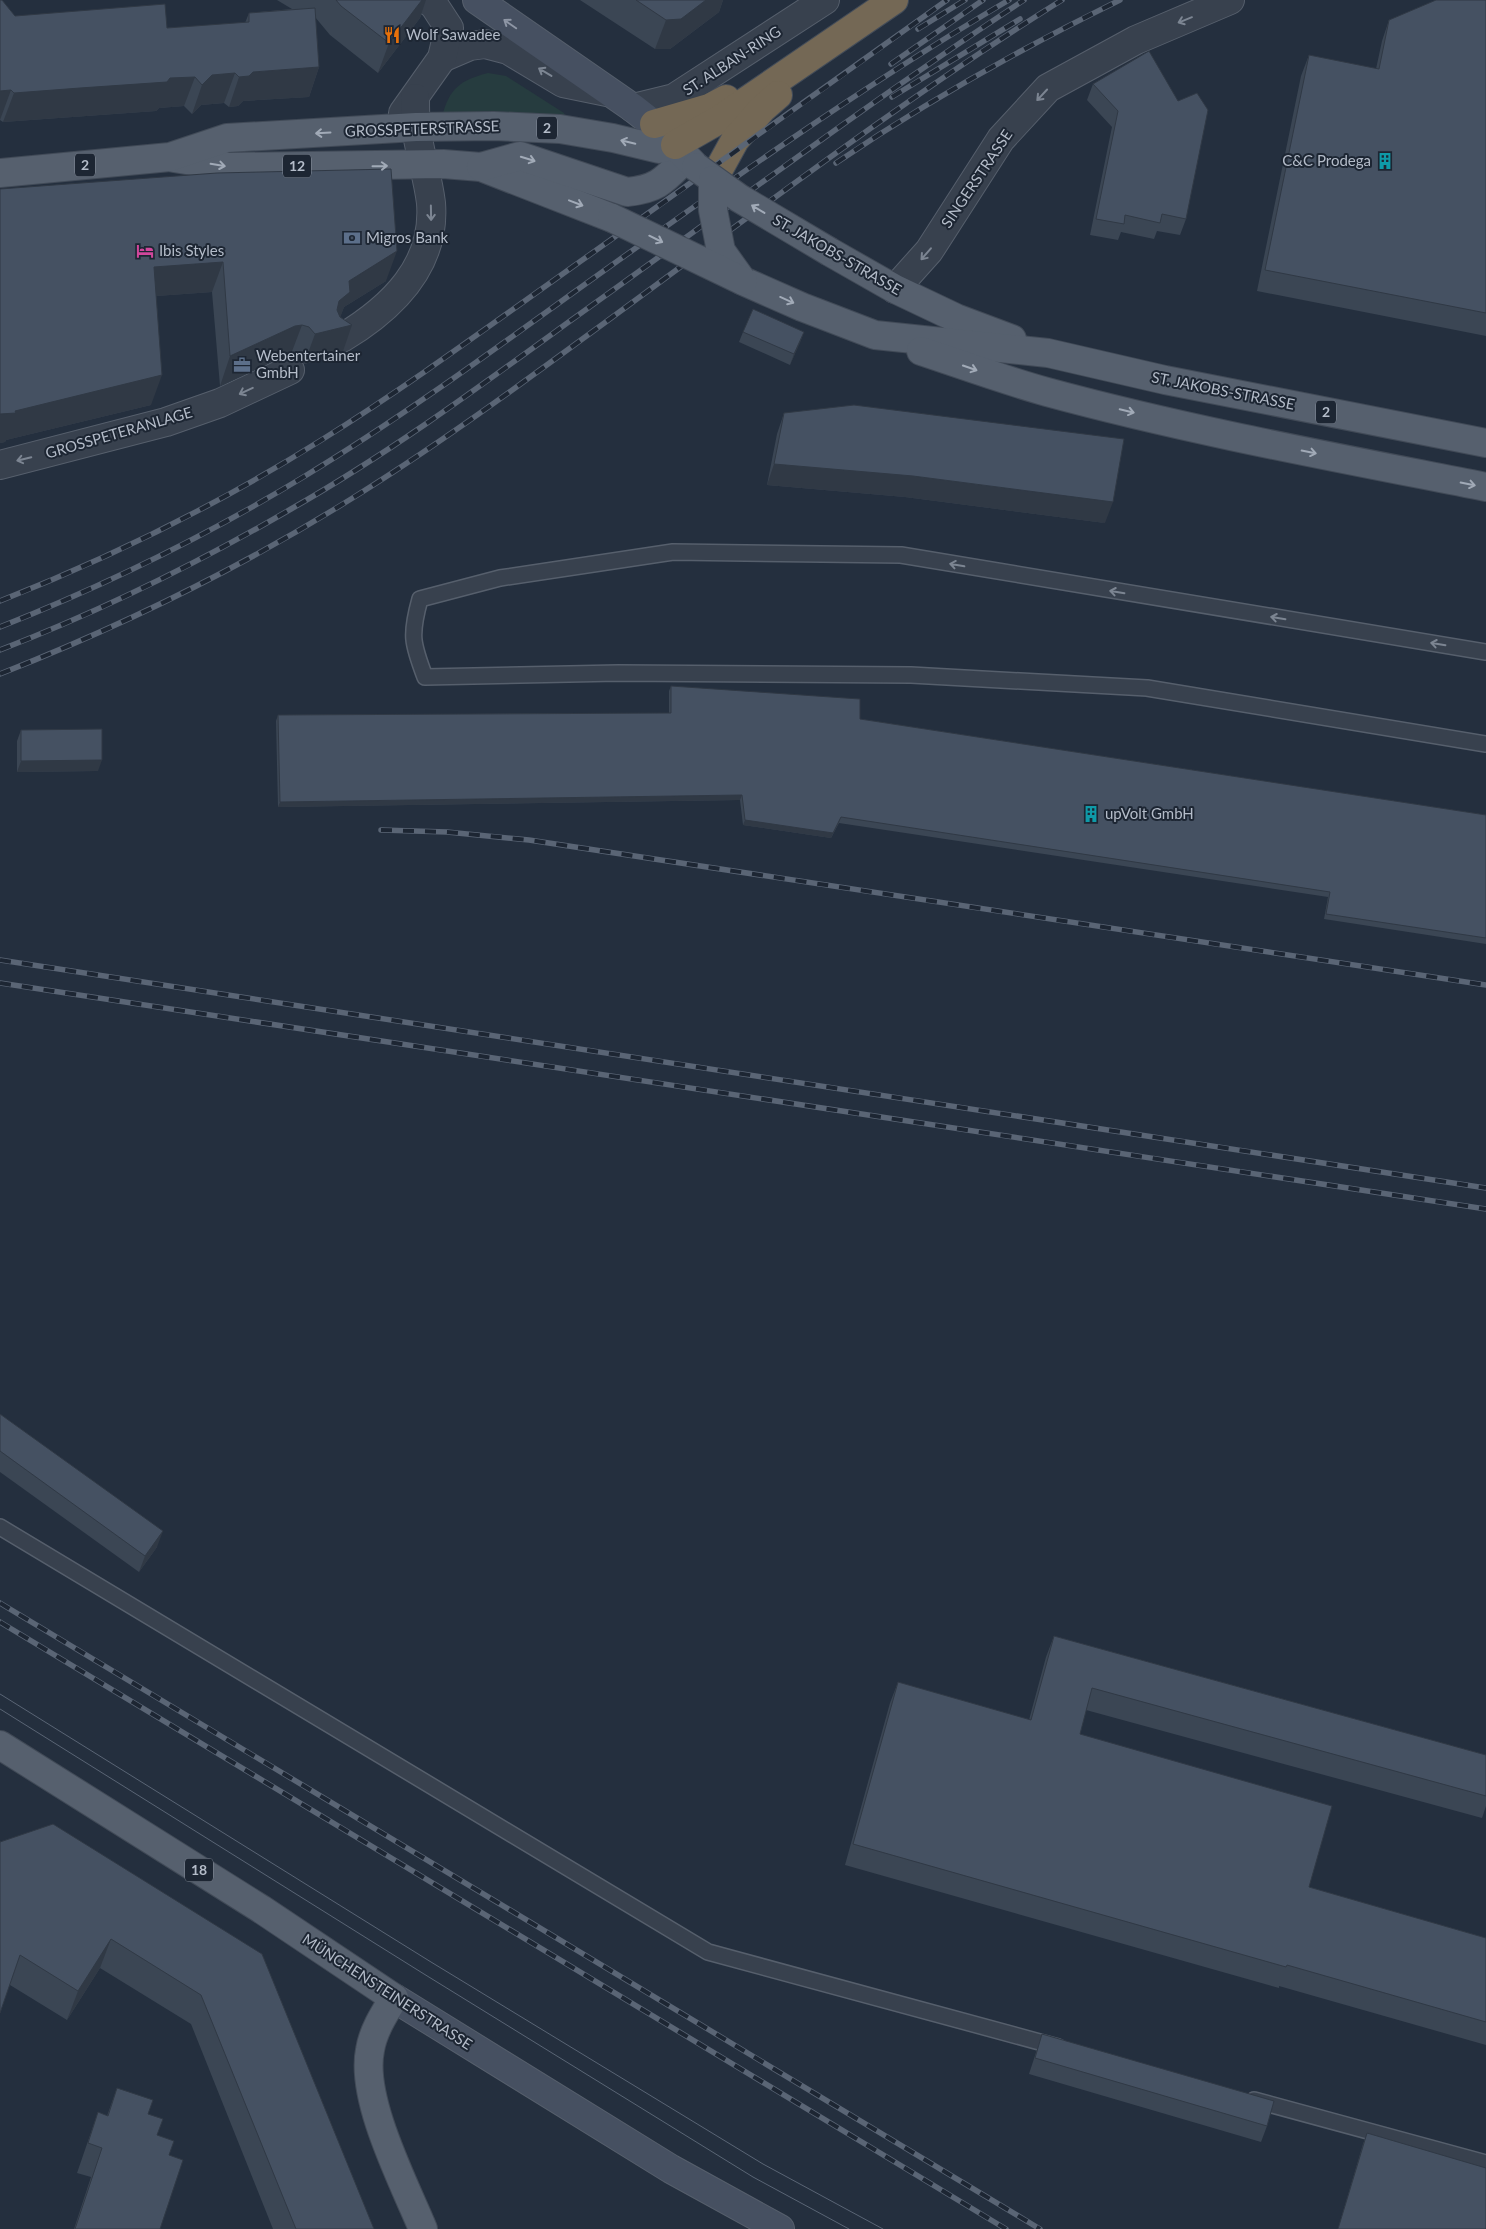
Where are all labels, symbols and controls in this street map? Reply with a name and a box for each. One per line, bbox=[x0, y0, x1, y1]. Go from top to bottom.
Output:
one-way arrow bbox=[1178, 16, 1193, 25]
one-way arrow bbox=[503, 19, 517, 29]
street label: ST. ALBAN-RING bbox=[679, 22, 784, 99]
restaurant icon: Wolf Sawadee bbox=[382, 25, 402, 45]
place label: Wolf Sawadee bbox=[406, 25, 500, 43]
one-way arrow bbox=[538, 67, 552, 78]
one-way arrow bbox=[1036, 88, 1048, 101]
street label: GROSSPETERSTRASSE bbox=[344, 116, 500, 140]
road number: 2 bbox=[537, 116, 557, 140]
street label: SINGERSTRASSE bbox=[937, 126, 1016, 231]
one-way arrow bbox=[315, 128, 331, 137]
one-way arrow bbox=[620, 137, 636, 146]
place label: C&C Prodega bbox=[1282, 151, 1371, 169]
building icon: C&C Prodega bbox=[1375, 151, 1395, 171]
road number: 2 bbox=[75, 154, 95, 176]
road number: 12 bbox=[283, 154, 311, 178]
one-way arrow bbox=[520, 154, 536, 164]
one-way arrow bbox=[210, 160, 226, 170]
one-way arrow bbox=[372, 161, 388, 170]
one-way arrow bbox=[568, 199, 583, 208]
one-way arrow bbox=[751, 203, 765, 213]
one-way arrow bbox=[426, 205, 436, 221]
street label: ST. JAKOBS-STRASSE bbox=[770, 210, 905, 298]
bank icon: Migros Bank bbox=[342, 228, 362, 248]
place label: Migros Bank bbox=[366, 228, 449, 246]
one-way arrow bbox=[648, 235, 663, 244]
hotel icon: Ibis Styles bbox=[135, 241, 155, 261]
place label: Ibis Styles bbox=[159, 241, 224, 259]
one-way arrow bbox=[920, 247, 931, 260]
one-way arrow bbox=[779, 296, 794, 306]
place label: Webentertainer GmbH bbox=[256, 346, 361, 381]
office icon: Webentertainer GmbH bbox=[232, 355, 252, 375]
one-way arrow bbox=[962, 364, 978, 373]
street label: ST. JAKOBS-STRASSE bbox=[1150, 367, 1296, 413]
one-way arrow bbox=[239, 386, 254, 396]
road number: 2 bbox=[1316, 401, 1336, 424]
street label: GROSSPETERANLAGE bbox=[43, 402, 194, 462]
one-way arrow bbox=[1119, 407, 1135, 416]
one-way arrow bbox=[1300, 448, 1316, 457]
one-way arrow bbox=[16, 455, 32, 464]
one-way arrow bbox=[1460, 480, 1476, 489]
one-way arrow bbox=[949, 559, 965, 569]
one-way arrow bbox=[1109, 587, 1125, 597]
one-way arrow bbox=[1270, 613, 1286, 623]
one-way arrow bbox=[1430, 639, 1446, 649]
building icon: upVolt GmbH bbox=[1081, 804, 1101, 824]
place label: upVolt GmbH bbox=[1105, 804, 1194, 822]
road number: 18 bbox=[185, 1858, 213, 1882]
street label: MÜNCHENSTEINERSTRASSE bbox=[299, 1929, 476, 2053]

